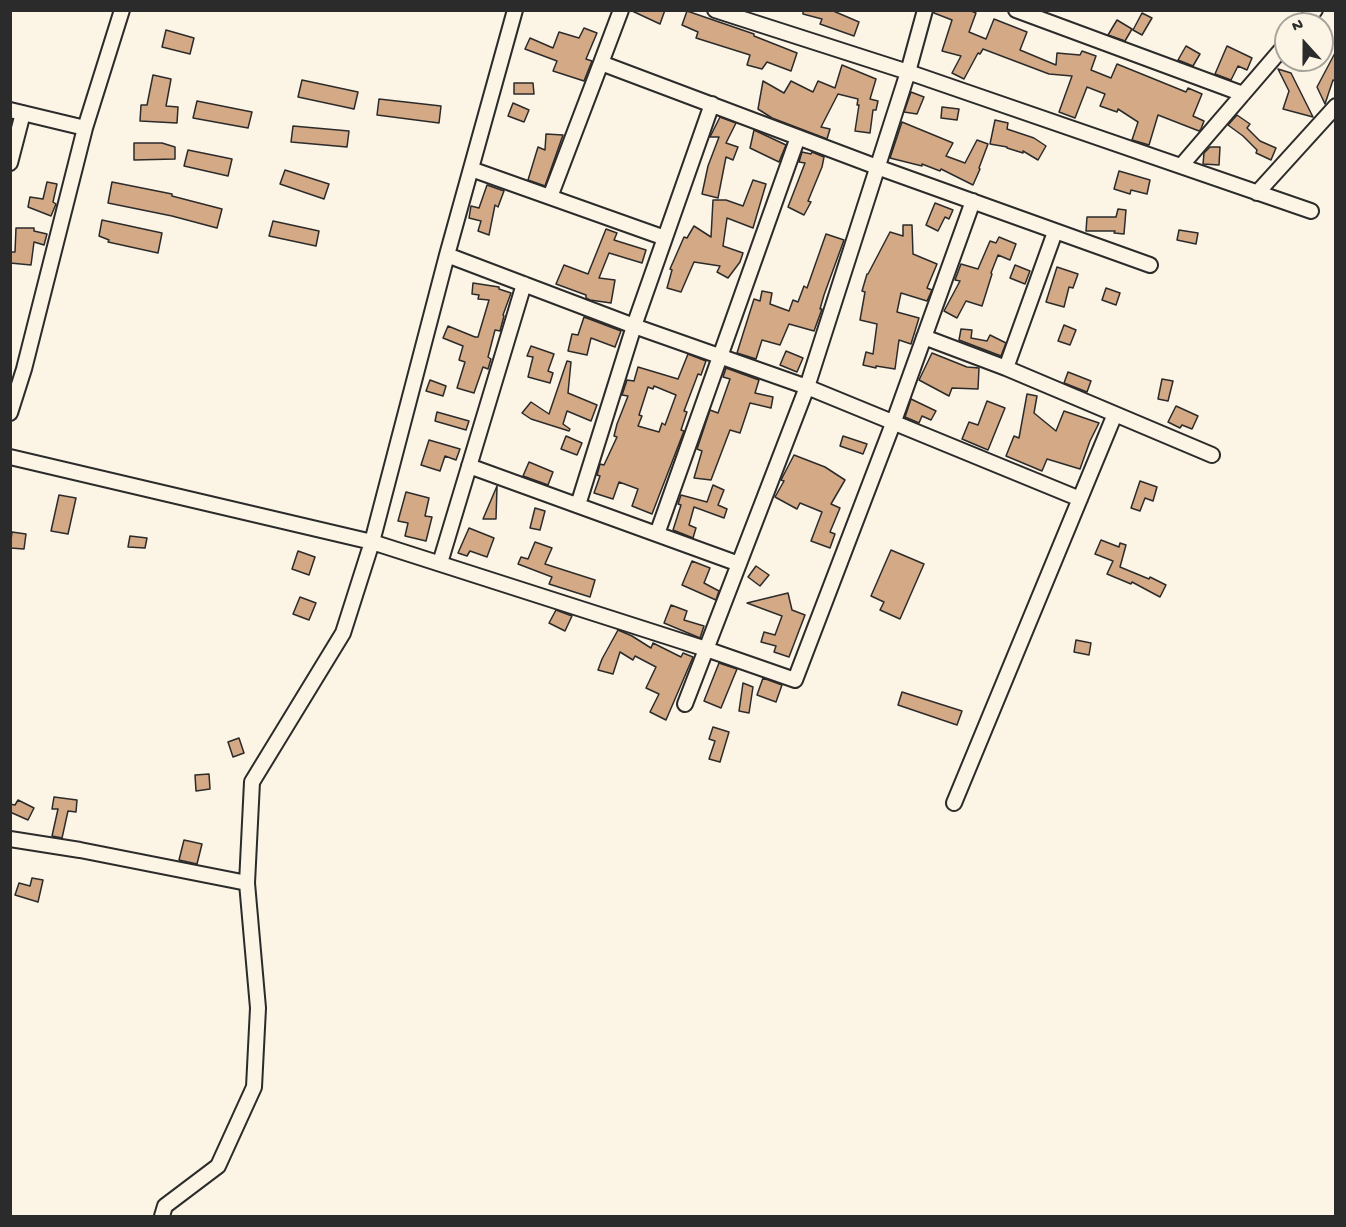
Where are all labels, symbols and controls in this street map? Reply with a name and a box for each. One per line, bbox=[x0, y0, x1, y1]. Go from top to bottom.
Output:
north arrow bbox=[1274, 12, 1334, 72]
text: N bbox=[1290, 16, 1306, 37]

